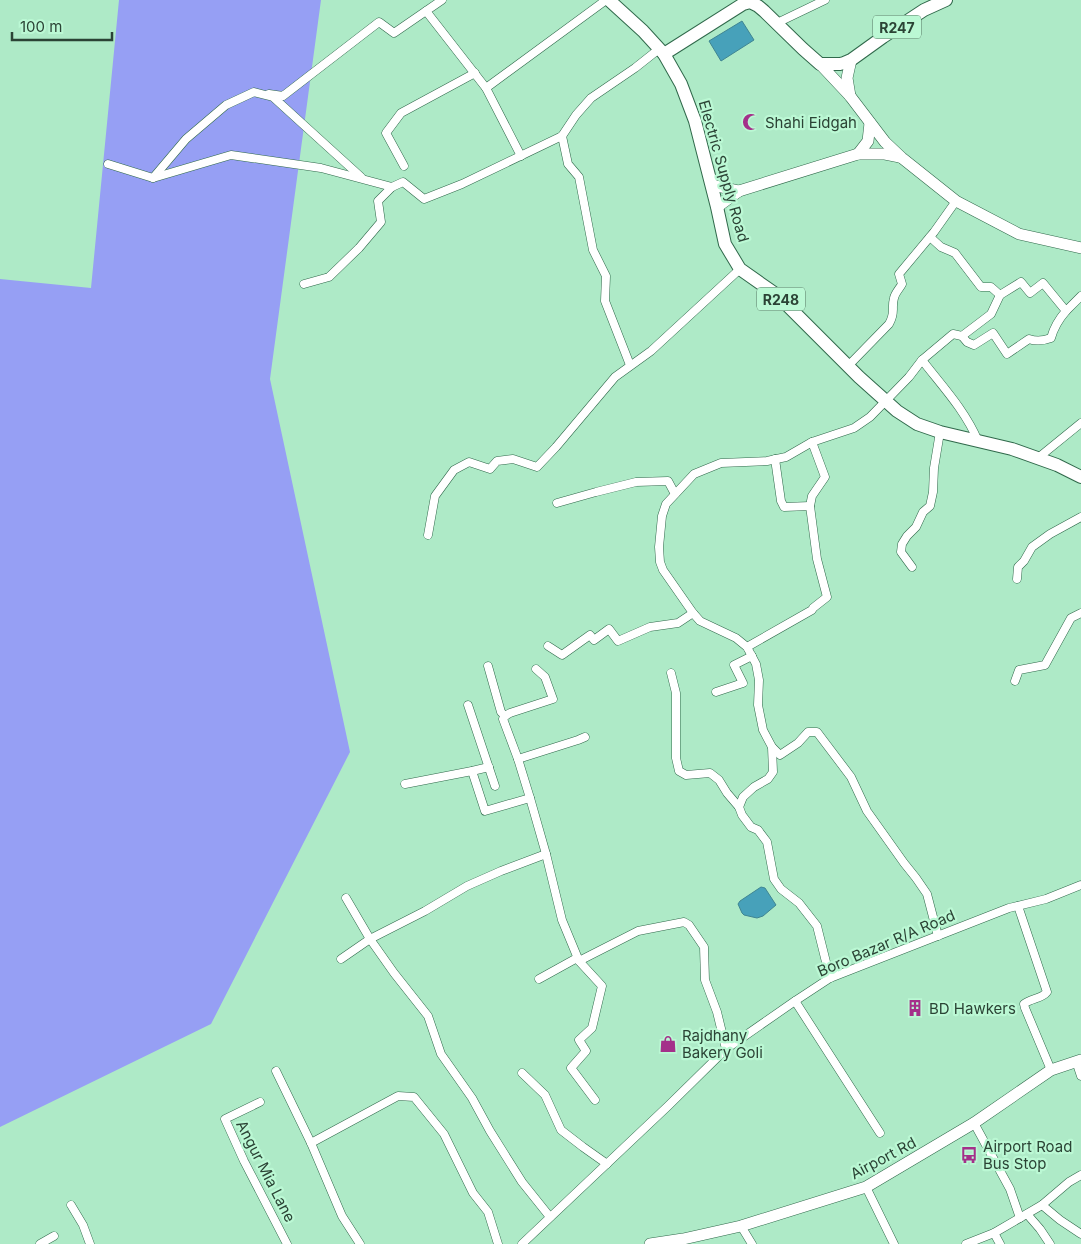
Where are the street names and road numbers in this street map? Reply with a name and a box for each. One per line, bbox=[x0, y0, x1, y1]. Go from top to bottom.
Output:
road number: R247 bbox=[873, 16, 921, 38]
street label: Electric Supply Road bbox=[695, 98, 753, 244]
road number: R248 bbox=[757, 288, 805, 310]
street label: Boro Bazar R/A Road bbox=[814, 905, 958, 981]
street label: Angur Mia Lane bbox=[232, 1117, 300, 1225]
street label: Airport Rd bbox=[847, 1133, 919, 1183]

